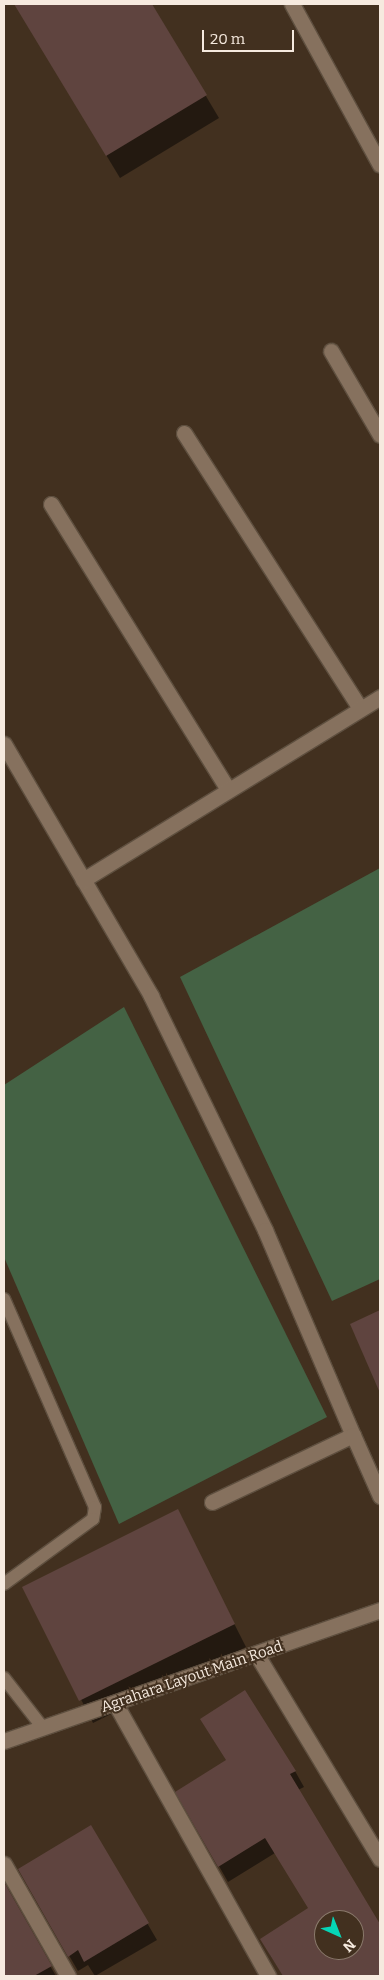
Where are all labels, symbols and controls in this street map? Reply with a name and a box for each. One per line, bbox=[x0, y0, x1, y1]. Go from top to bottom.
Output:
scale bar bbox=[204, 20, 296, 52]
text: 20 m bbox=[210, 30, 245, 48]
street label: Agrahara Layout Main Road bbox=[99, 1637, 285, 1717]
north arrow bbox=[314, 1910, 364, 1960]
text: N bbox=[339, 1936, 359, 1955]

